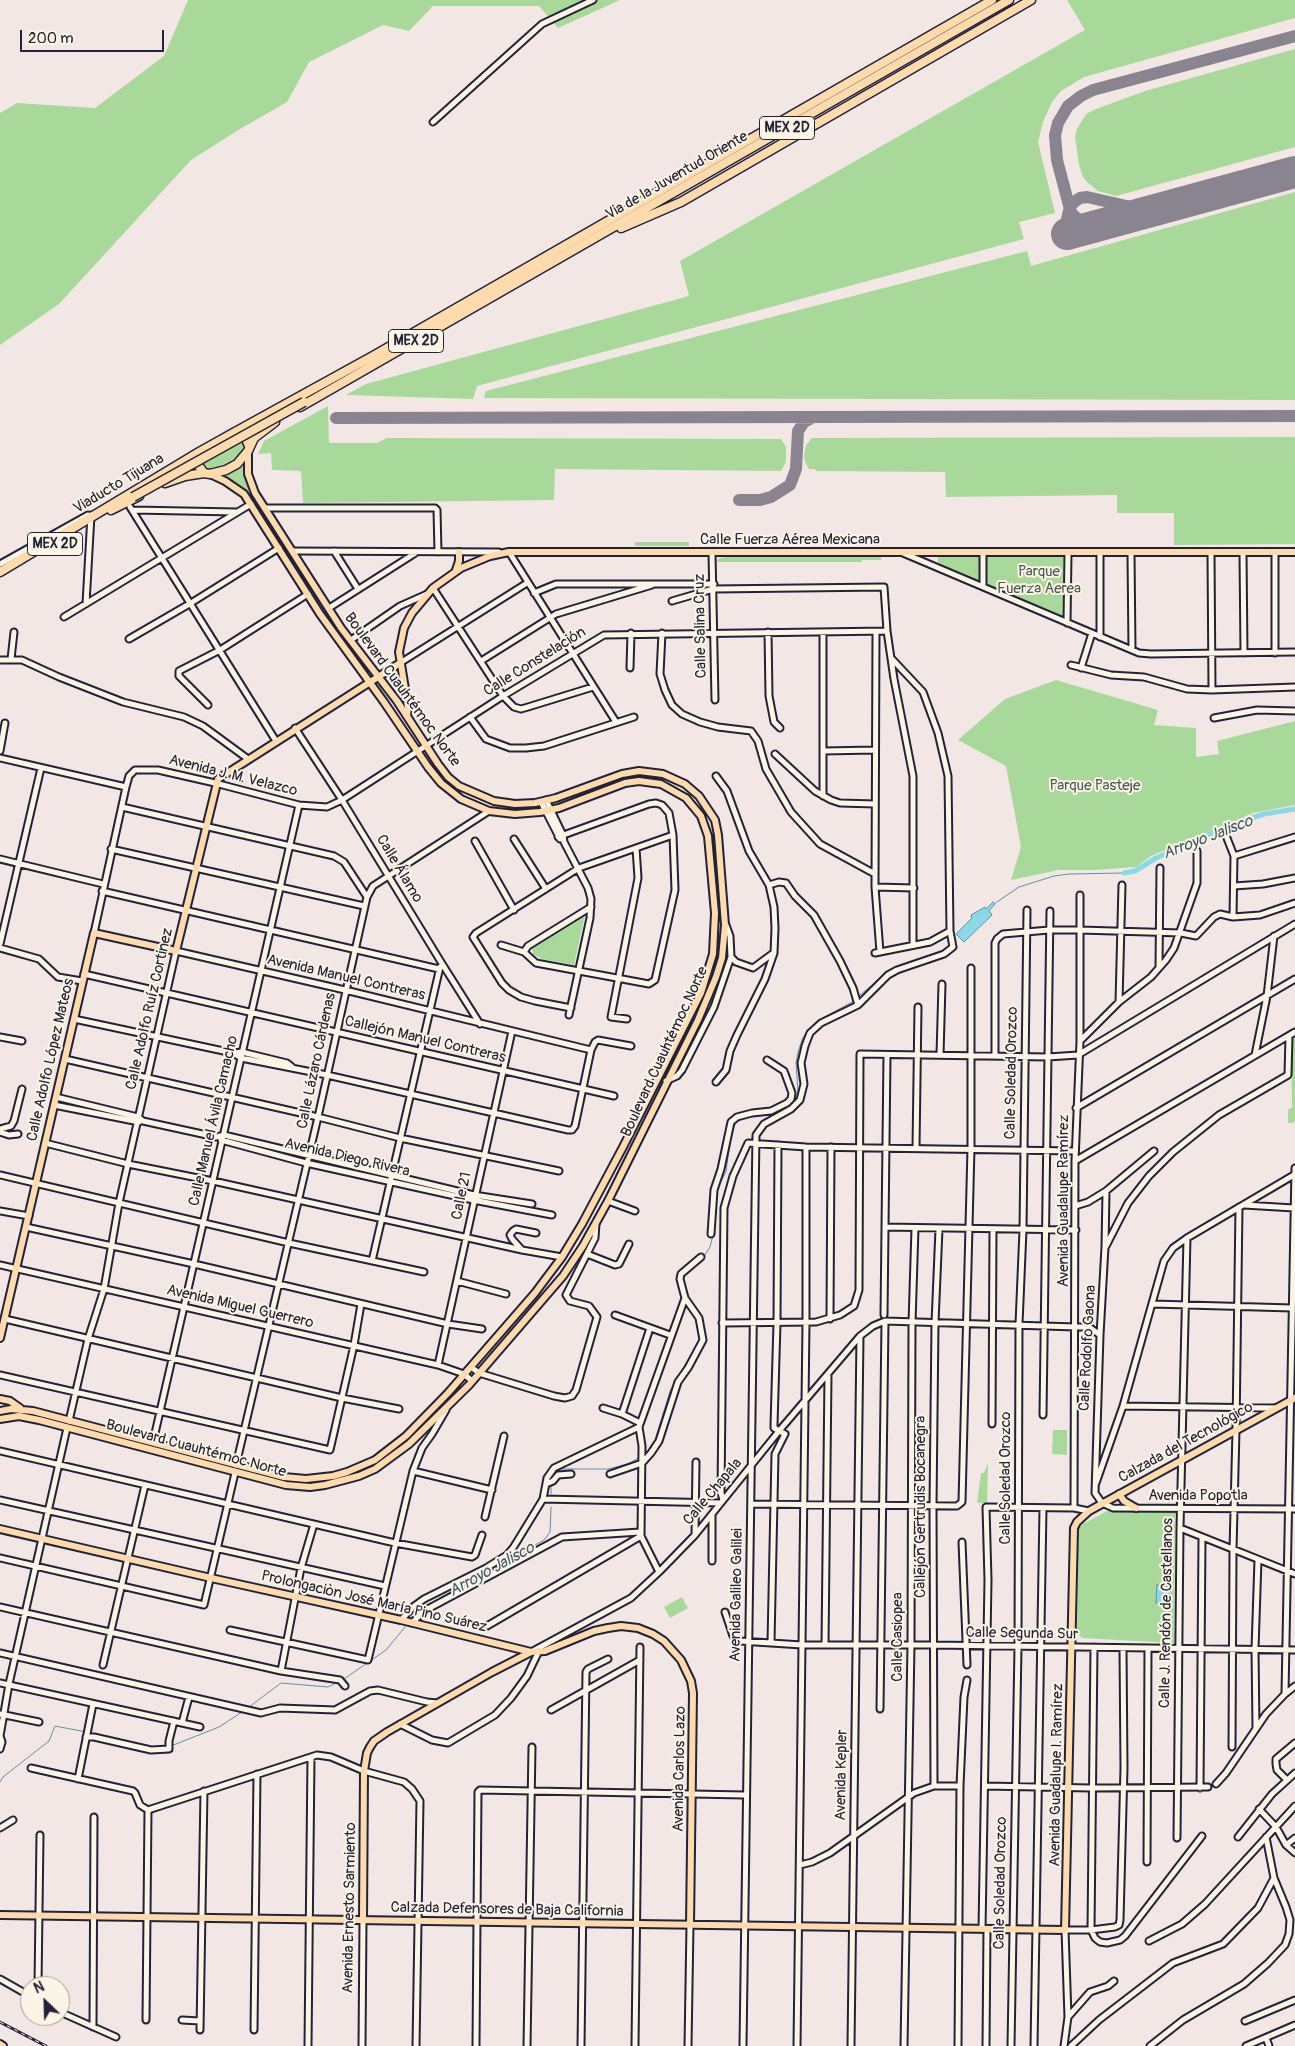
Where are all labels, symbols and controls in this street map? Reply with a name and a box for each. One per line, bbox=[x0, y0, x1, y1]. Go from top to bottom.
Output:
scale bar bbox=[22, 20, 166, 52]
text: 200 m bbox=[28, 29, 73, 48]
road number: MEX 2D bbox=[760, 116, 814, 140]
street label: Via de la Juventud Oriente bbox=[603, 128, 751, 224]
road number: MEX 2D bbox=[388, 330, 444, 352]
street label: Viaducto Tijuana bbox=[70, 450, 168, 518]
street label: Calle Fuerza Aérea Mexicana bbox=[700, 531, 880, 549]
road number: MEX 2D bbox=[28, 532, 82, 556]
park label: Parque Fuerza Aerea bbox=[997, 563, 1081, 598]
street label: Calle Salina Cruz bbox=[691, 574, 711, 678]
street label: Boulevard Cuauhtémoc Norte bbox=[340, 610, 464, 770]
street label: Calle Constelación bbox=[481, 623, 589, 701]
street label: Avenida J. M. Velazco bbox=[167, 751, 299, 801]
park label: Parque Pasteje bbox=[1050, 777, 1140, 795]
water label: Arroyo Jalisco bbox=[1160, 812, 1256, 864]
street label: Calle Álamo bbox=[372, 832, 426, 906]
street label: Calle Adolfo Ruíz Cortinez bbox=[123, 926, 177, 1092]
street label: Avenida Manuel Contreras bbox=[265, 951, 427, 1005]
street label: Boulevard Cuauhtémoc Norte bbox=[618, 964, 712, 1140]
street label: Calle Adolfo López Mateos bbox=[23, 977, 79, 1143]
street label: Calle Lázaro Cárdenas bbox=[294, 991, 340, 1131]
street label: Calle Soledad Orozco bbox=[1002, 1006, 1022, 1140]
street label: Callejón Manuel Contreras bbox=[343, 1013, 507, 1067]
street label: Calle Manuel Ávila Camacho bbox=[186, 1034, 242, 1208]
street label: Avenida Guadalupe Ramírez bbox=[1055, 1115, 1073, 1287]
street label: Avenida Diego Rivera bbox=[283, 1135, 411, 1181]
street label: Calle 21 bbox=[448, 1171, 476, 1221]
street label: Avenida Miguel Guerrero bbox=[165, 1281, 315, 1333]
street label: Calle Rodolfo Gaona bbox=[1076, 1284, 1100, 1412]
street label: Calzada del Tecnológico bbox=[1116, 1399, 1256, 1487]
street label: Calle Soledad Orozco bbox=[997, 1412, 1015, 1544]
street label: Boulevard Cuauhtémoc Norte bbox=[104, 1416, 288, 1482]
street label: Callejón Gertrudis Bocanegra bbox=[912, 1416, 930, 1598]
street label: Calle Chapala bbox=[680, 1455, 746, 1529]
street label: Avenida Popotla bbox=[1148, 1487, 1248, 1505]
street label: Calle J. Rendón de Castellanos bbox=[1156, 1518, 1178, 1708]
street label: Avenida Galileo Galilei bbox=[727, 1528, 747, 1662]
water label: Arroyo Jalisco bbox=[446, 1539, 538, 1601]
street label: Prolongaciòn José María Pino Suárez bbox=[259, 1567, 489, 1637]
street label: Calle Casiopea bbox=[889, 1592, 907, 1682]
street label: Calle Segunda Sur bbox=[965, 1624, 1079, 1644]
street label: Avenida Guadalupe I. Ramírez bbox=[1046, 1683, 1068, 1867]
street label: Avenida Carlos Lazo bbox=[670, 1706, 690, 1832]
street label: Avenida Kepler bbox=[832, 1729, 852, 1821]
street label: Calle Soledad Orozco bbox=[991, 1816, 1011, 1950]
street label: Avenida Ernesto Sarmiento bbox=[340, 1822, 360, 1994]
street label: Calzada Defensores de Baja California bbox=[390, 1899, 624, 1921]
north arrow bbox=[20, 1976, 70, 2026]
text: N bbox=[31, 1978, 47, 1997]

